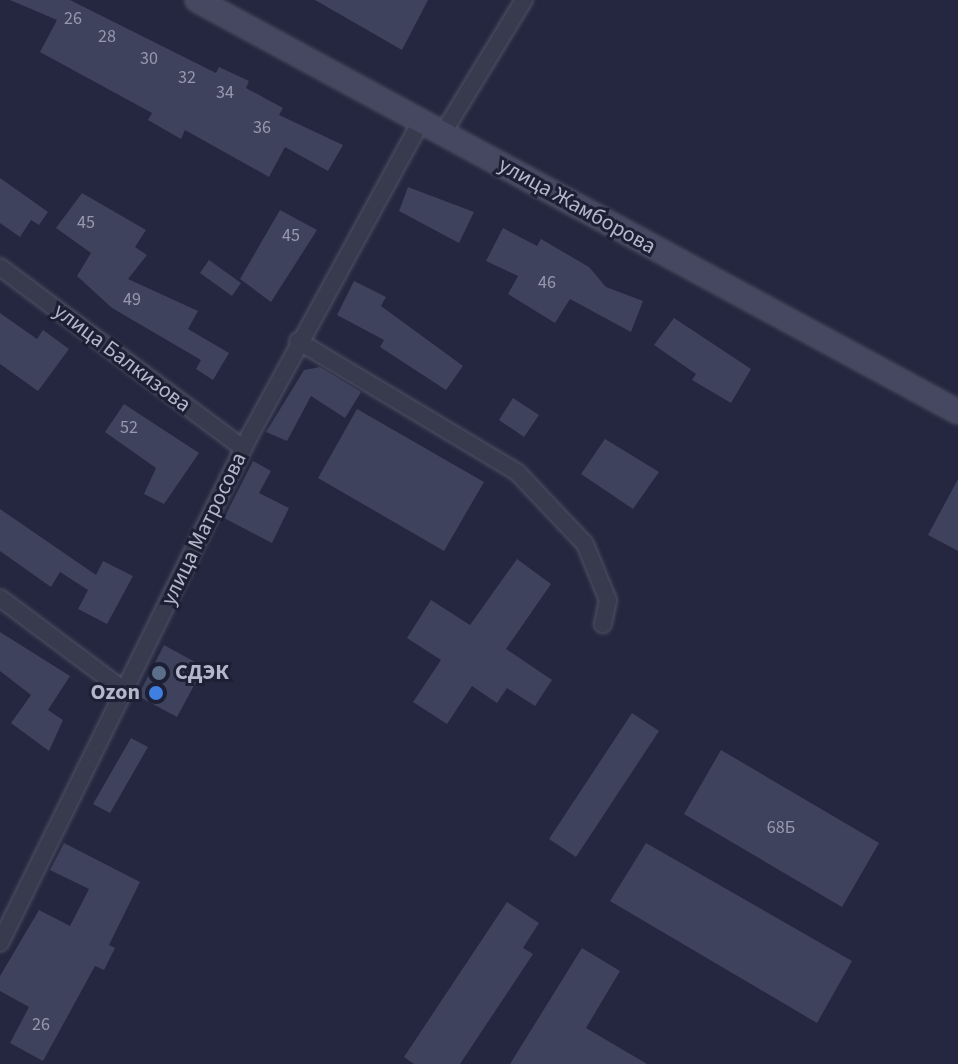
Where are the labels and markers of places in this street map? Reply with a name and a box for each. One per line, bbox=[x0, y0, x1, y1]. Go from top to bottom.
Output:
place label: СДЭК bbox=[175, 660, 229, 686]
marker: СДЭК bbox=[150, 664, 168, 682]
place label: Ozon bbox=[91, 680, 140, 706]
marker: Ozon bbox=[147, 684, 165, 702]

